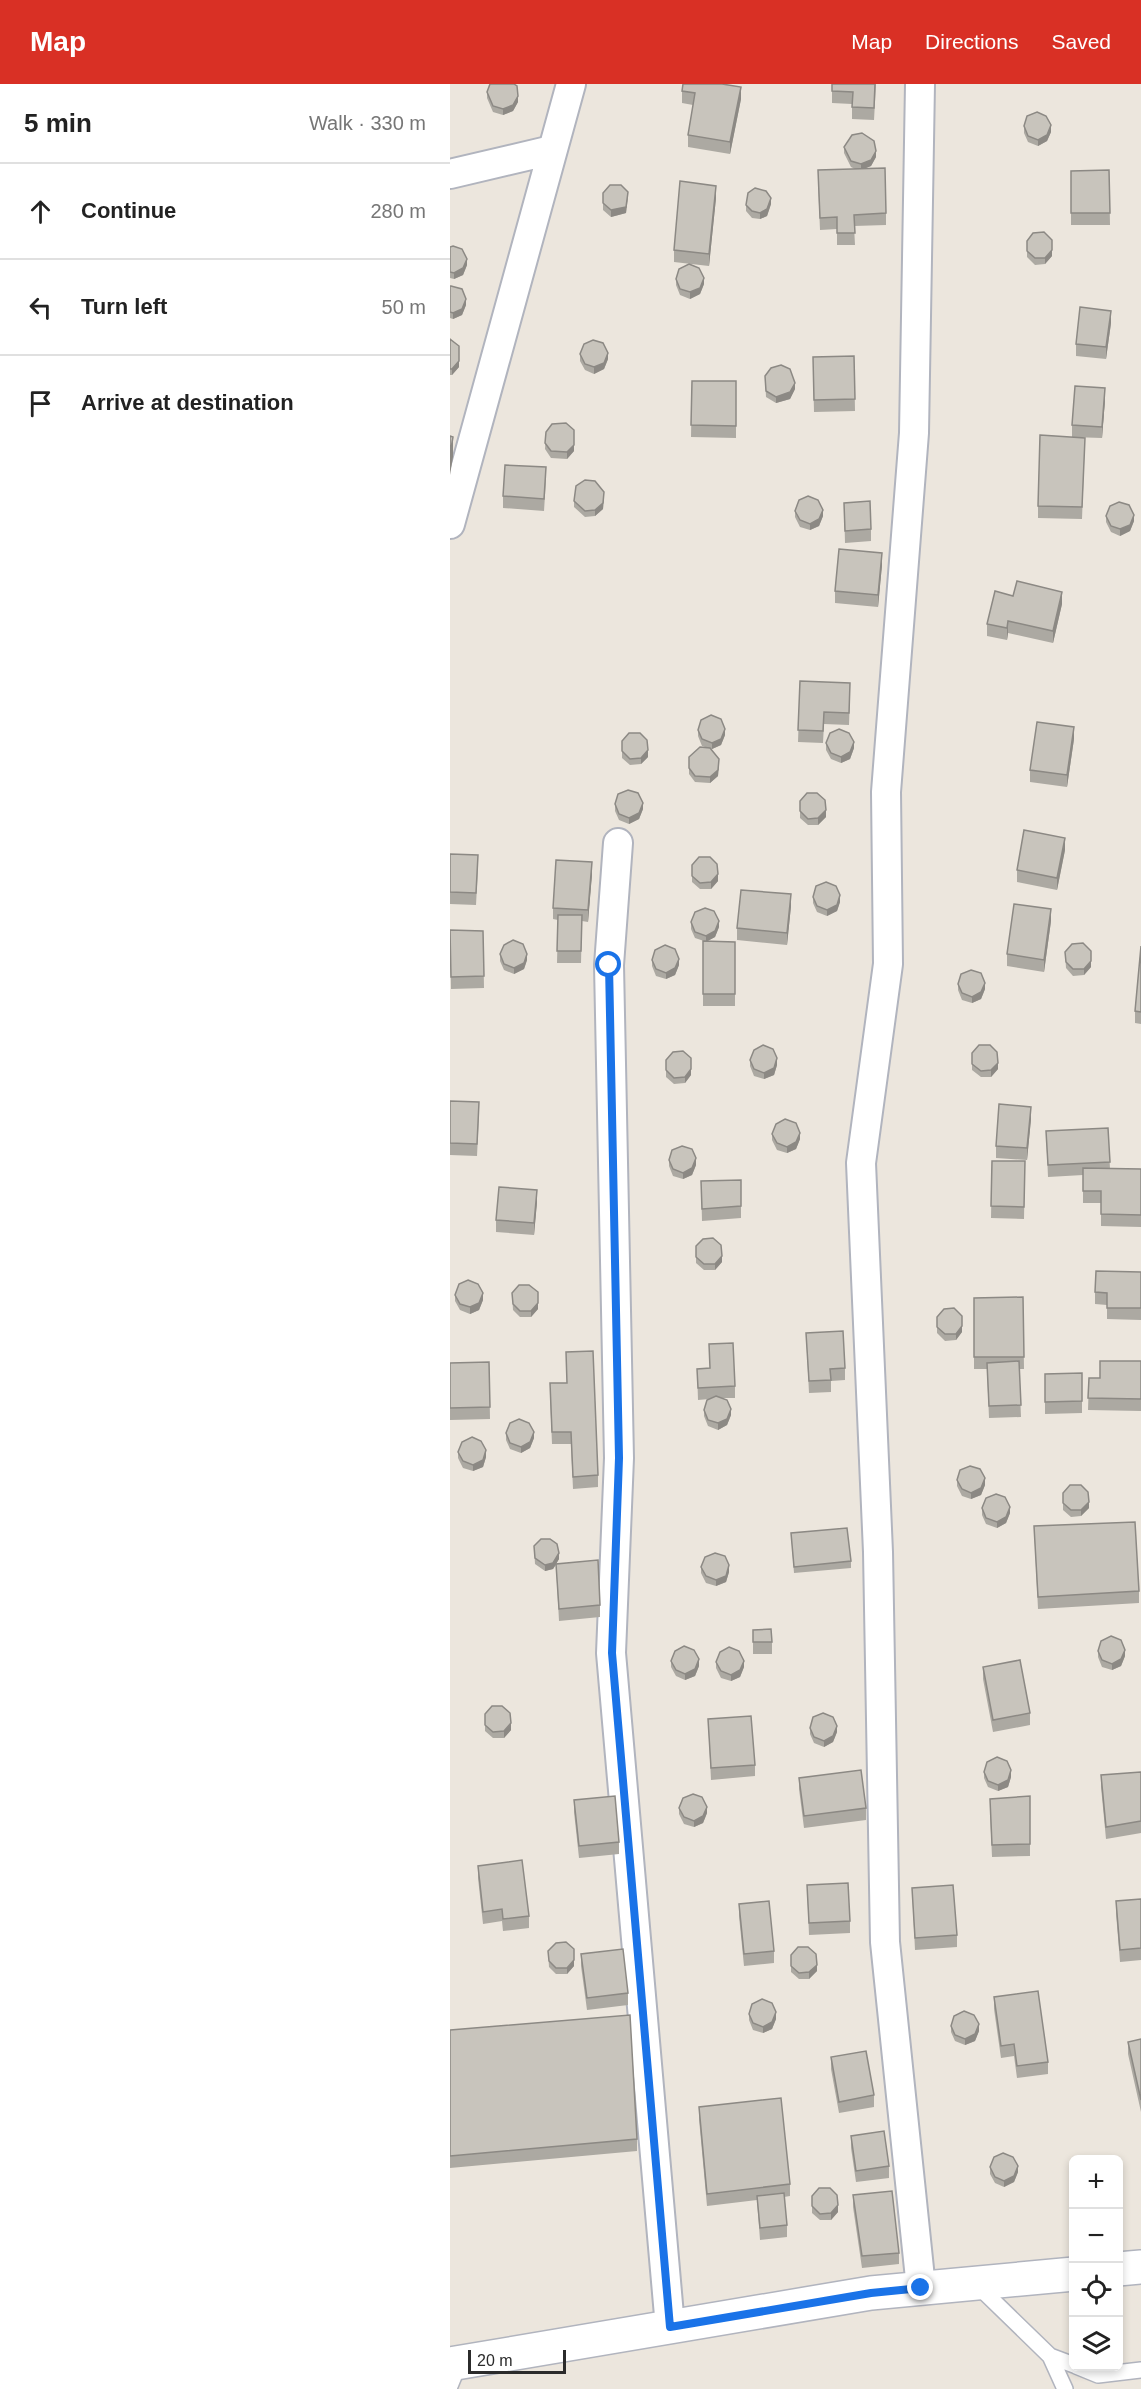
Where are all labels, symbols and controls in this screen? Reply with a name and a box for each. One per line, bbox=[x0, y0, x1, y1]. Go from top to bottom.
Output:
text: Map bbox=[30, 26, 86, 57]
text: Map bbox=[851, 30, 892, 53]
text: Directions bbox=[925, 30, 1018, 53]
text: Saved bbox=[1051, 30, 1111, 53]
text: 5 min bbox=[24, 108, 92, 138]
text: Walk · 330 m bbox=[309, 112, 426, 134]
icon: ahead bbox=[24, 195, 57, 228]
text: Continue bbox=[81, 198, 176, 223]
text: 280 m bbox=[370, 200, 426, 222]
icon: left bbox=[24, 291, 57, 324]
text: Turn left bbox=[81, 294, 167, 319]
text: 50 m bbox=[382, 296, 426, 318]
icon: arrive bbox=[24, 387, 57, 420]
text: Arrive at destination bbox=[81, 390, 294, 415]
route start bbox=[595, 951, 621, 977]
map controls bbox=[1069, 2155, 1123, 2371]
button: + bbox=[1069, 2155, 1123, 2209]
button: − bbox=[1069, 2209, 1123, 2263]
button: locate bbox=[1069, 2263, 1123, 2317]
route end bbox=[907, 2274, 933, 2300]
button: layers bbox=[1069, 2317, 1123, 2371]
scale bar bbox=[468, 2347, 566, 2374]
text: 20 m bbox=[477, 2352, 513, 2369]

